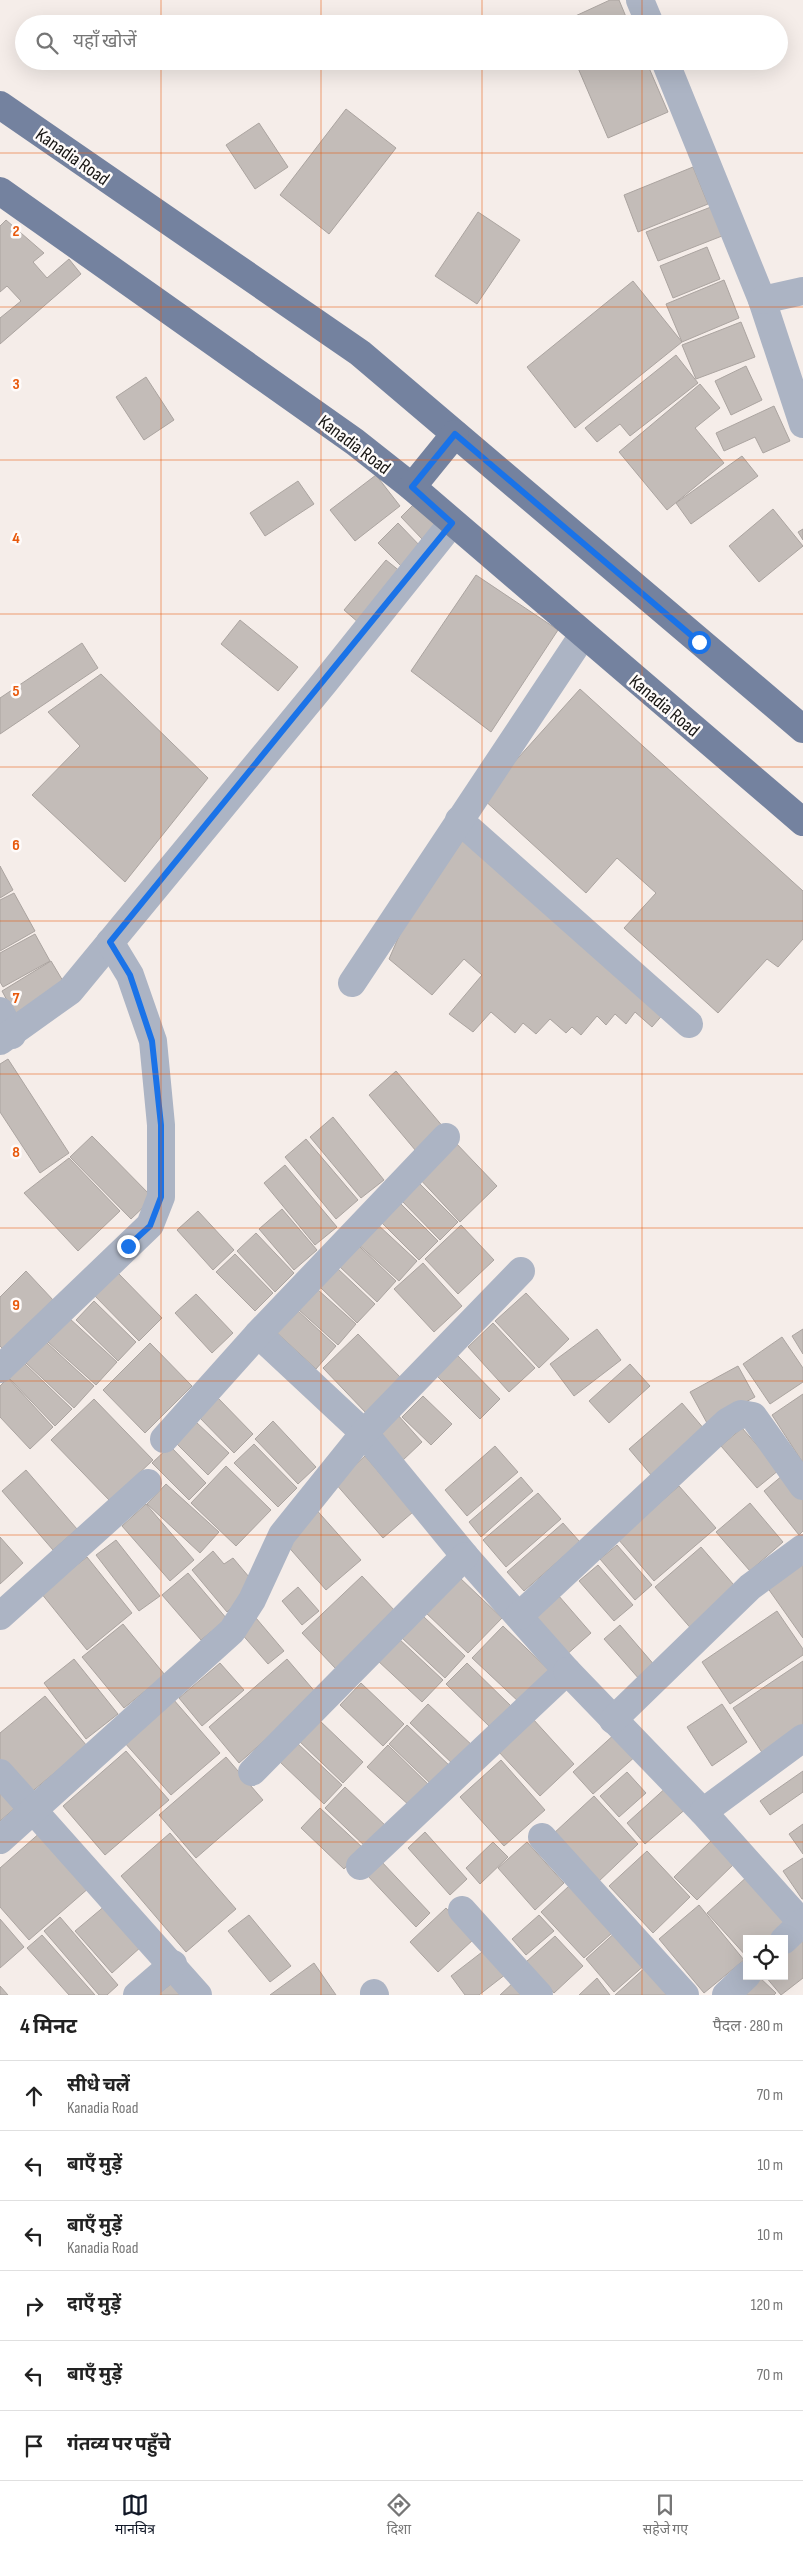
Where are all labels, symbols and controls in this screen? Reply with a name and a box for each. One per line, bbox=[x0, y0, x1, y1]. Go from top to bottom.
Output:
search box bbox=[15, 15, 788, 70]
icon: search bbox=[33, 29, 61, 57]
text: यहाँ खोजें bbox=[73, 30, 137, 53]
street label: Kanadia Road bbox=[31, 124, 113, 191]
text: 2 bbox=[12, 222, 20, 241]
text: 3 bbox=[12, 375, 20, 394]
street label: Kanadia Road bbox=[313, 411, 395, 480]
text: 4 bbox=[12, 529, 20, 548]
route start bbox=[688, 631, 711, 654]
street label: Kanadia Road bbox=[624, 670, 704, 742]
text: 5 bbox=[12, 682, 20, 701]
text: 6 bbox=[12, 836, 20, 855]
text: 7 bbox=[13, 989, 20, 1008]
text: 8 bbox=[12, 1143, 20, 1162]
route end bbox=[117, 1235, 140, 1258]
text: 9 bbox=[12, 1296, 20, 1315]
map controls bbox=[743, 1935, 788, 1980]
button: locate bbox=[743, 1935, 788, 1980]
text: 4 मिनट bbox=[20, 2014, 77, 2039]
text: पैदल · 280 m bbox=[713, 2017, 783, 2036]
text: सीधे चलें bbox=[67, 2074, 130, 2097]
icon: ahead bbox=[20, 2082, 48, 2110]
text: 70 m bbox=[757, 2086, 783, 2105]
text: Kanadia Road bbox=[67, 2099, 138, 2118]
icon: left bbox=[20, 2152, 48, 2180]
text: बाएँ मुड़ें bbox=[67, 2153, 122, 2176]
text: 10 m bbox=[757, 2156, 783, 2175]
text: बाएँ मुड़ें bbox=[67, 2214, 122, 2237]
icon: left bbox=[20, 2222, 48, 2250]
text: 10 m bbox=[757, 2226, 783, 2245]
text: Kanadia Road bbox=[67, 2239, 138, 2258]
icon: right bbox=[20, 2292, 48, 2320]
text: दाएँ मुड़ें bbox=[67, 2293, 121, 2316]
text: 120 m bbox=[751, 2296, 783, 2315]
icon: left bbox=[20, 2362, 48, 2390]
text: बाएँ मुड़ें bbox=[67, 2363, 122, 2386]
text: 70 m bbox=[757, 2366, 783, 2385]
icon: arrive bbox=[20, 2432, 48, 2460]
text: गंतव्य पर पहुँचे bbox=[67, 2433, 171, 2456]
tab: मानचित्र bbox=[115, 2491, 155, 2540]
tab: दिशा bbox=[385, 2491, 413, 2540]
tab: सहेजे गए bbox=[643, 2491, 688, 2540]

